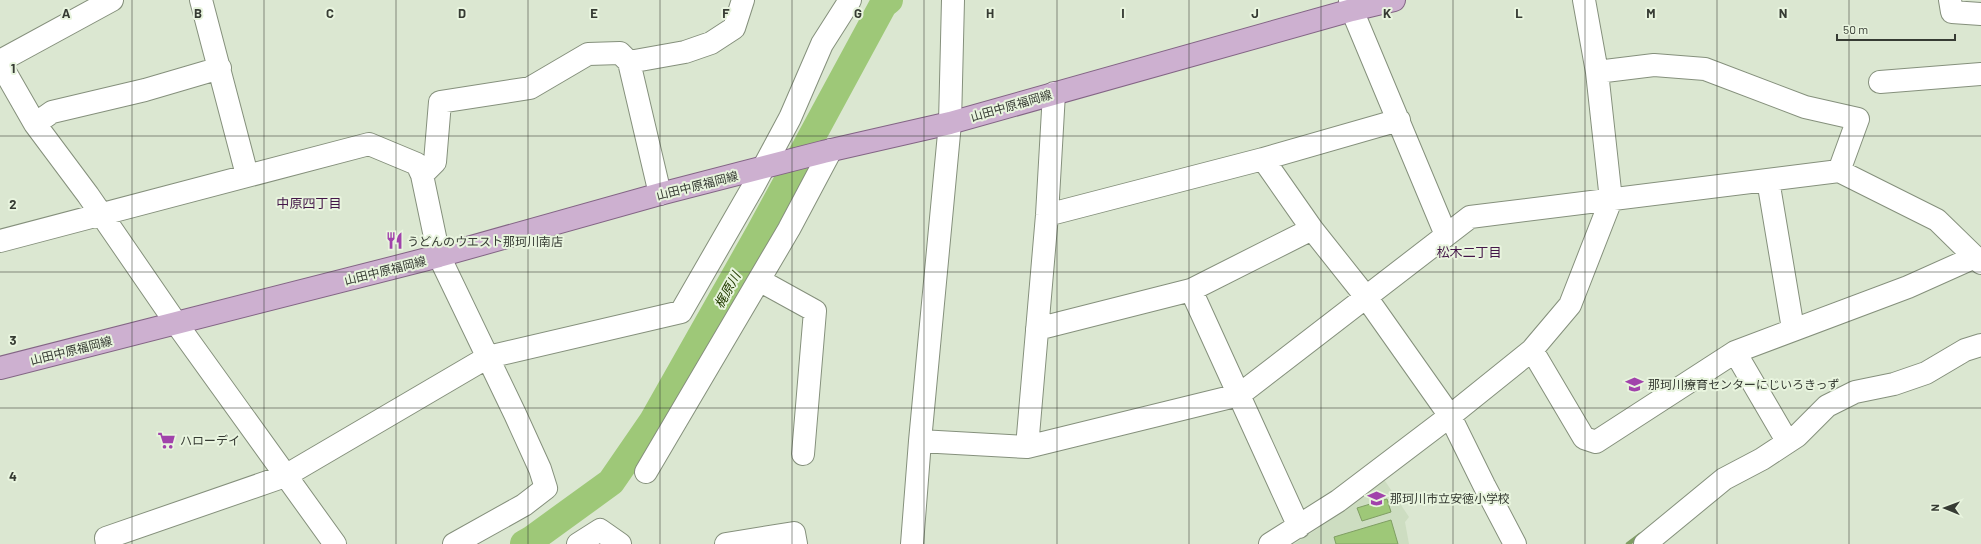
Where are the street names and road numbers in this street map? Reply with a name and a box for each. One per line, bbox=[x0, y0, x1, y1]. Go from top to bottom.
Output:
street label: 山田中原福岡線 bbox=[969, 87, 1053, 123]
street label: 山田中原福岡線 bbox=[655, 168, 739, 202]
street label: 山田中原福岡線 bbox=[343, 253, 427, 287]
street label: 山田中原福岡線 bbox=[29, 333, 113, 367]

